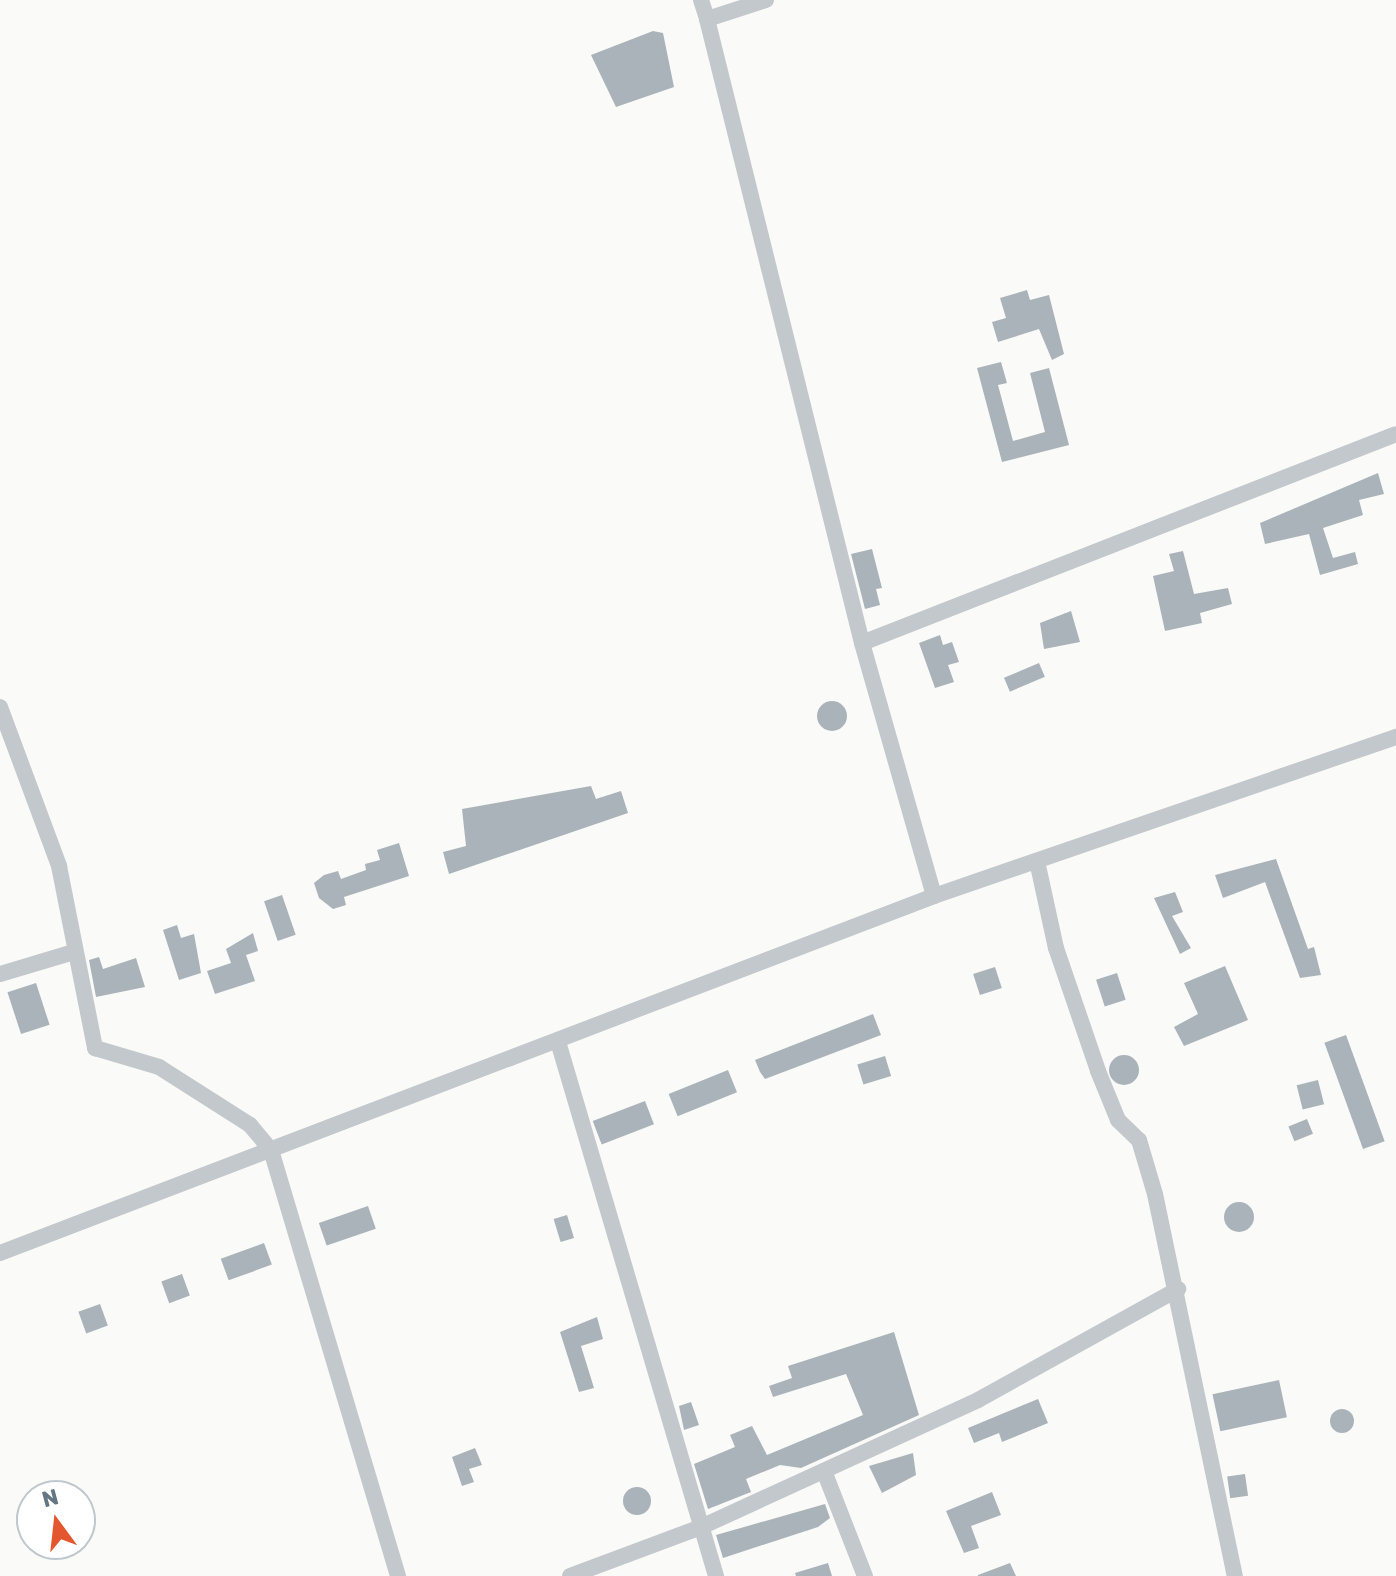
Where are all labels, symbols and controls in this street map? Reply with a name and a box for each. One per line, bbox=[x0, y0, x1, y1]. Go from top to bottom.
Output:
north arrow bbox=[16, 1480, 96, 1560]
text: N bbox=[39, 1483, 61, 1513]

